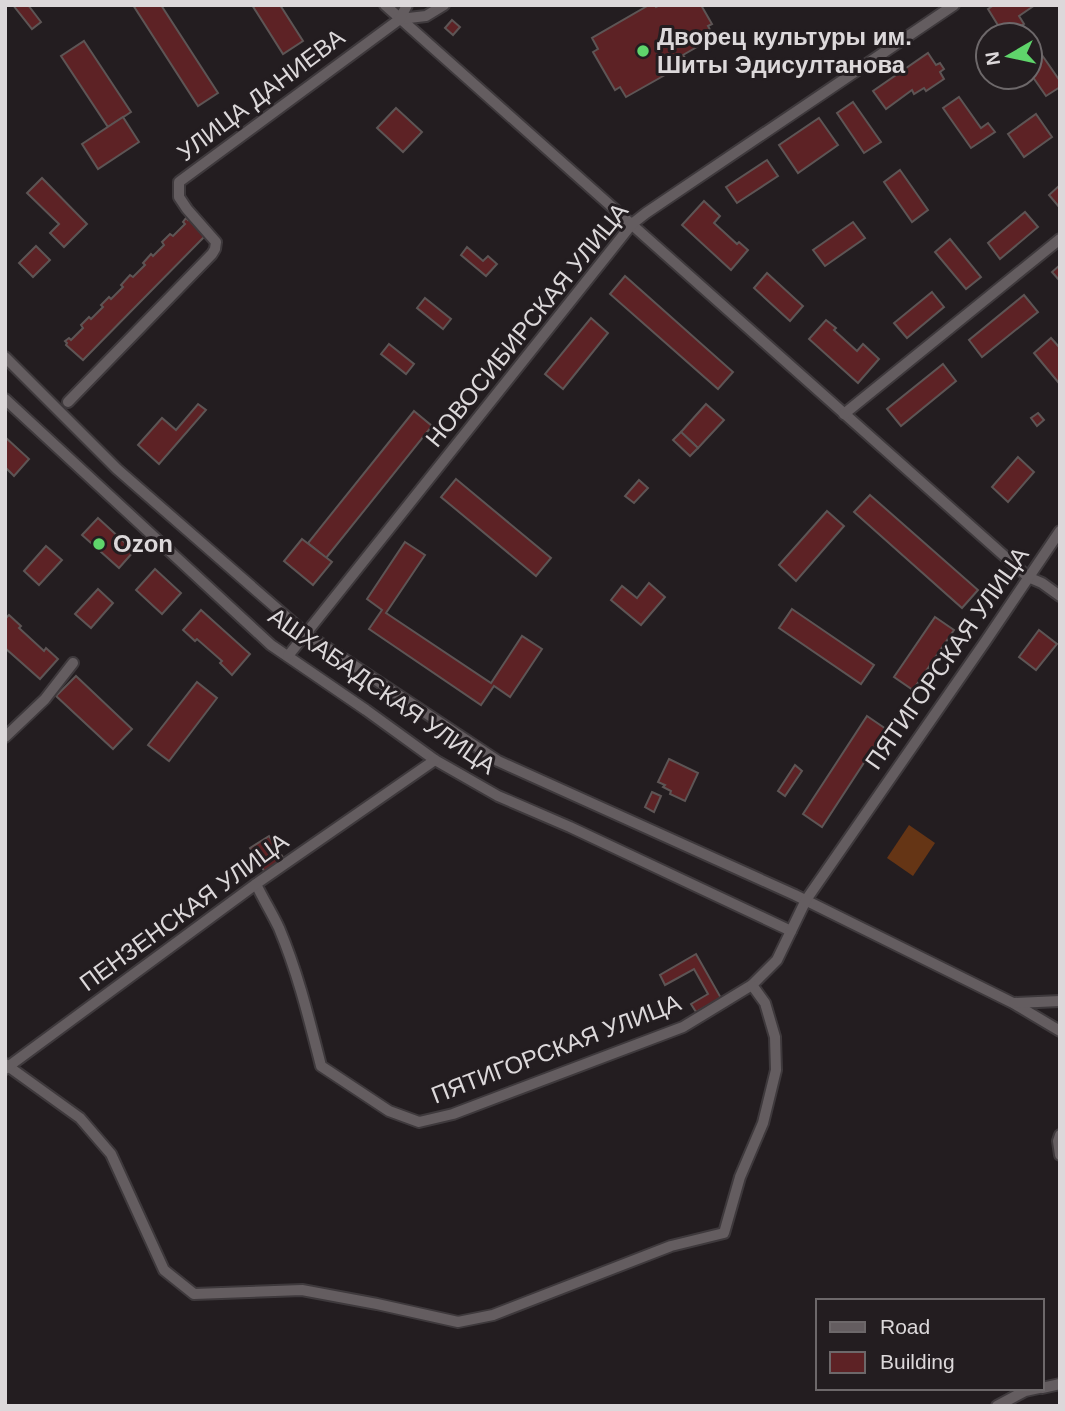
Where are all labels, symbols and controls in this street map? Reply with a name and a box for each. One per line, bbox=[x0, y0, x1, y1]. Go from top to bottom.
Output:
north arrow bbox=[974, 21, 1044, 91]
street label: УЛИЦА ДАНИЕВА bbox=[172, 23, 349, 166]
place label: Дворец культуры им. Шиты Эдисултанова bbox=[657, 23, 912, 78]
marker: Дворец культуры им. Шиты Эдисултанова bbox=[635, 43, 651, 59]
text: N bbox=[981, 50, 1004, 67]
street label: НОВОСИБИРСКАЯ УЛИЦА bbox=[420, 197, 633, 452]
place label: Ozon bbox=[113, 530, 173, 557]
marker: Ozon bbox=[91, 536, 107, 552]
street label: ПЯТИГОРСКАЯ УЛИЦА bbox=[860, 541, 1034, 774]
street label: АШХАБАДСКАЯ УЛИЦА bbox=[264, 602, 501, 779]
street label: ПЕНЗЕНСКАЯ УЛИЦА bbox=[74, 827, 293, 996]
street label: ПЯТИГОРСКАЯ УЛИЦА bbox=[427, 988, 684, 1109]
legend bbox=[816, 1299, 1044, 1390]
text: Road bbox=[880, 1315, 930, 1338]
text: Building bbox=[880, 1350, 955, 1373]

